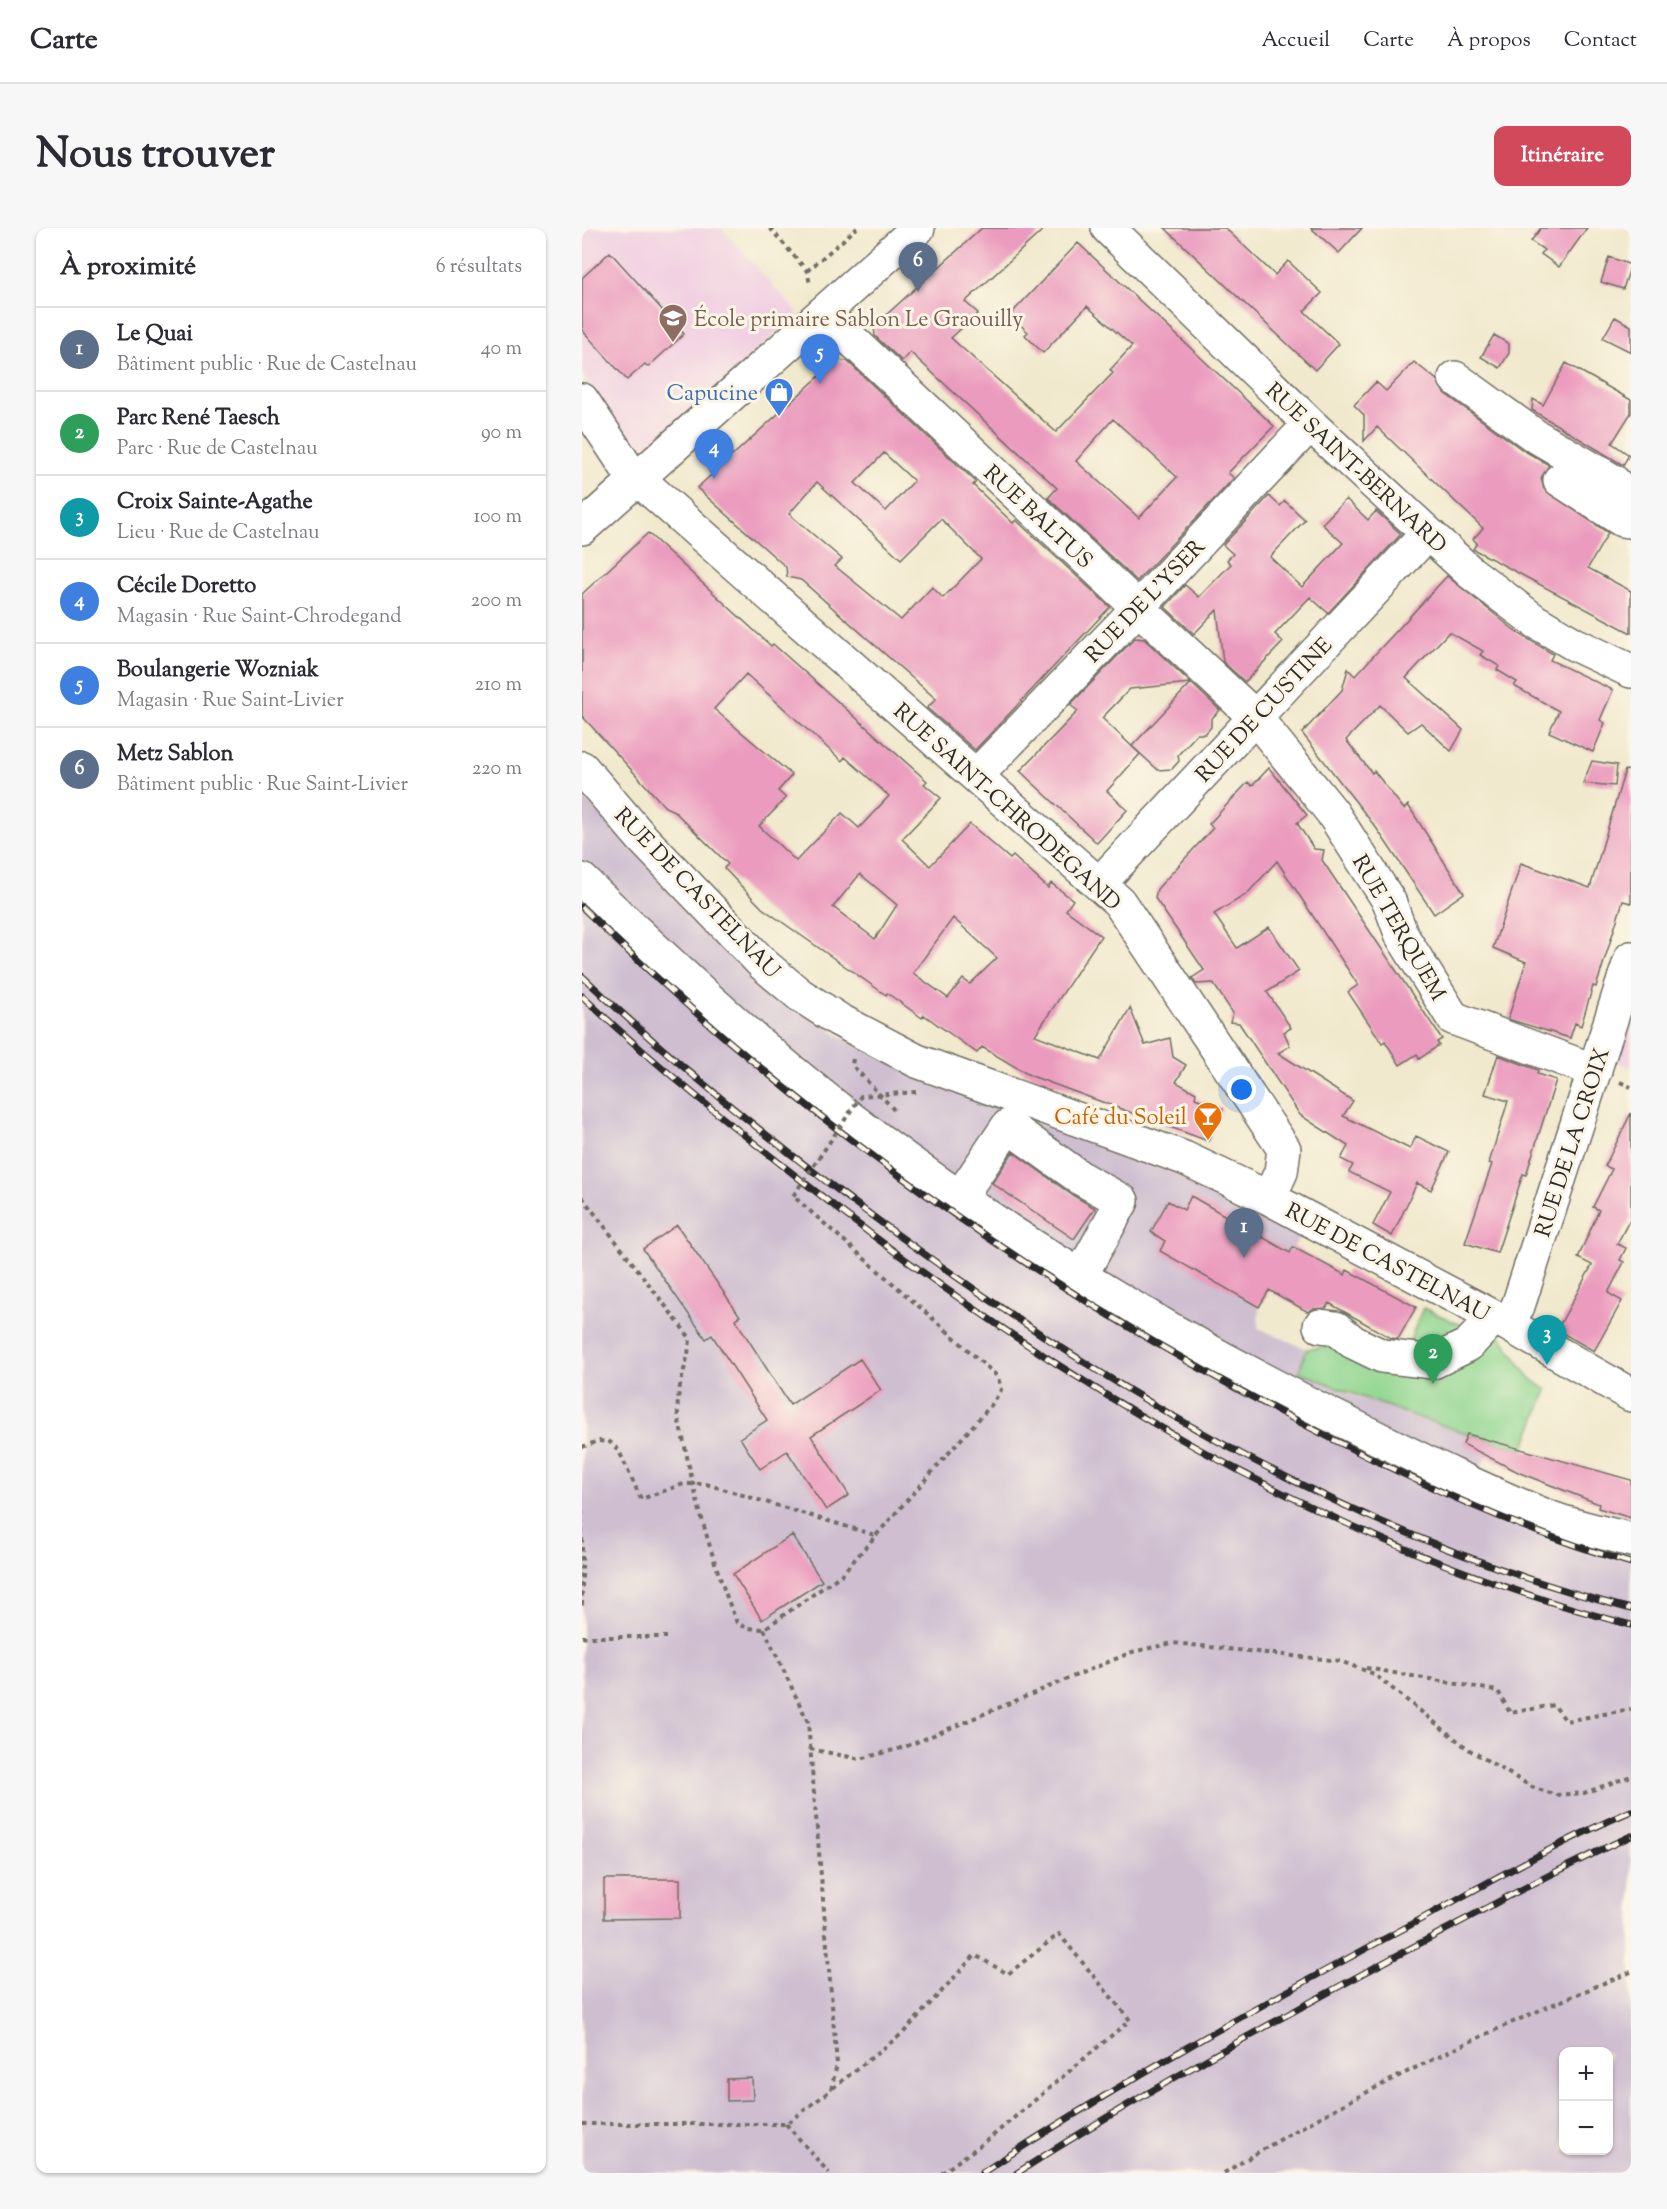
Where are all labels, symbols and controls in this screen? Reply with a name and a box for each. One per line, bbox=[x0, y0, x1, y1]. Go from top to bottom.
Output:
text: Carte bbox=[30, 21, 98, 61]
text: Accueil bbox=[1262, 26, 1330, 56]
text: Carte bbox=[1363, 26, 1414, 56]
text: À propos bbox=[1447, 26, 1531, 56]
text: Contact bbox=[1564, 26, 1637, 56]
text: Nous trouver bbox=[36, 126, 275, 186]
button: Itinéraire bbox=[1494, 126, 1631, 186]
pin: 6 bbox=[898, 242, 938, 292]
text: À proximité bbox=[60, 249, 196, 286]
text: 6 résultats bbox=[436, 253, 522, 282]
school or university icon: École primaire Sablon Le Graouilly bbox=[657, 302, 689, 344]
place label: École primaire Sablon Le Graouilly bbox=[694, 304, 1023, 337]
text: Le Quai bbox=[117, 319, 193, 351]
pin: 5 bbox=[800, 334, 840, 384]
text: 1 bbox=[76, 335, 83, 364]
text: 40 m bbox=[481, 335, 522, 364]
text: Bâtiment public · Rue de Castelnau bbox=[117, 351, 417, 380]
shop icon: Capucine bbox=[763, 376, 795, 418]
street label: RUE SAINT-BERNARD bbox=[1257, 376, 1453, 562]
place label: Capucine bbox=[667, 379, 758, 411]
text: Parc René Taesch bbox=[117, 403, 280, 435]
text: 2 bbox=[75, 419, 84, 448]
text: 90 m bbox=[481, 419, 522, 448]
pin: 4 bbox=[694, 430, 734, 479]
text: Parc · Rue de Castelnau bbox=[117, 435, 317, 464]
street label: RUE BALTUS bbox=[975, 459, 1099, 577]
text: Croix Sainte-Agathe bbox=[117, 487, 313, 519]
text: 3 bbox=[75, 503, 84, 532]
text: 100 m bbox=[473, 503, 522, 532]
text: Lieu · Rue de Castelnau bbox=[117, 519, 319, 548]
street label: RUE DE L'YSER bbox=[1079, 533, 1214, 671]
text: Cécile Doretto bbox=[117, 571, 256, 603]
text: 4 bbox=[74, 587, 85, 616]
text: 200 m bbox=[471, 587, 522, 616]
text: Magasin · Rue Saint-Chrodegand bbox=[117, 603, 402, 632]
street label: RUE DE CUSTINE bbox=[1189, 631, 1341, 791]
text: Boulangerie Wozniak bbox=[117, 655, 319, 687]
text: 5 bbox=[76, 671, 83, 700]
text: 210 m bbox=[475, 671, 522, 700]
text: Magasin · Rue Saint-Livier bbox=[117, 687, 344, 716]
street label: RUE SAINT-CHRODEGAND bbox=[885, 697, 1127, 920]
text: Metz Sablon bbox=[117, 739, 233, 771]
text: 6 bbox=[75, 755, 84, 784]
text: 220 m bbox=[472, 755, 522, 784]
text: Bâtiment public · Rue Saint-Livier bbox=[117, 771, 408, 800]
street label: RUE DE CASTELNAU bbox=[605, 801, 786, 987]
street label: RUE TERQUEM bbox=[1342, 849, 1452, 1008]
street label: RUE DE LA CROIX bbox=[1528, 1044, 1620, 1242]
your location bbox=[1227, 1075, 1256, 1104]
bar icon: Café du Soleil bbox=[1192, 1100, 1224, 1142]
place label: Café du Soleil bbox=[1054, 1103, 1187, 1135]
street label: RUE DE CASTELNAU bbox=[1279, 1196, 1494, 1331]
pin: 1 bbox=[1224, 1208, 1264, 1258]
pin: 3 bbox=[1528, 1316, 1566, 1365]
pin: 2 bbox=[1414, 1334, 1452, 1384]
map controls bbox=[1559, 2047, 1613, 2155]
button: + bbox=[1559, 2047, 1613, 2101]
button: − bbox=[1559, 2101, 1613, 2155]

